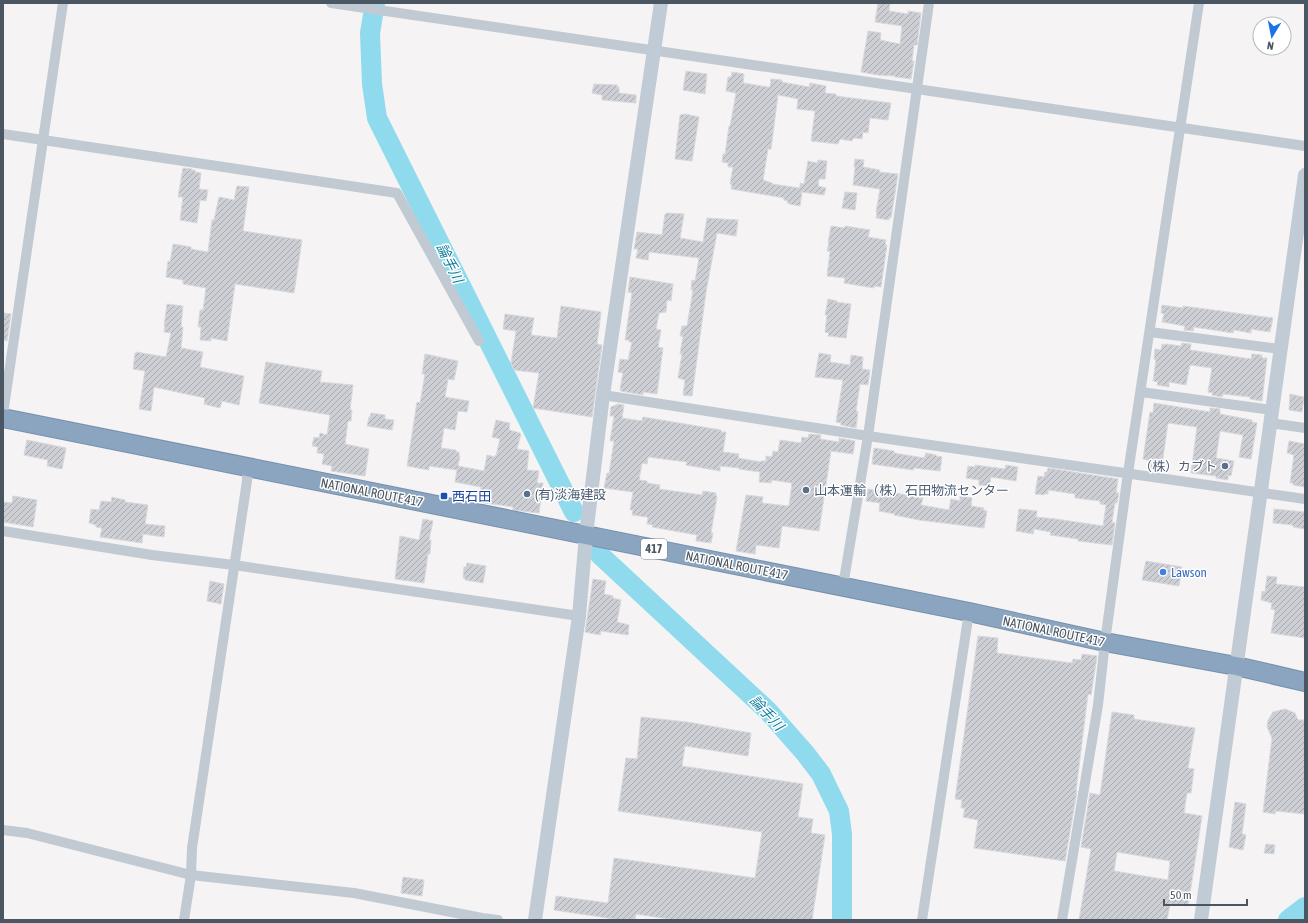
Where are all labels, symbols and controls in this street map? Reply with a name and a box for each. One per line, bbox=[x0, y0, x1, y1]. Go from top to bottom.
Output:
north arrow bbox=[1252, 16, 1292, 56]
text: N bbox=[1266, 39, 1275, 52]
water label: 論手川 bbox=[434, 241, 467, 287]
place label: （株）カブト bbox=[1139, 459, 1217, 474]
marker: （株）カブト bbox=[1220, 461, 1230, 471]
street label: NATIONAL ROUTE 417 bbox=[319, 475, 424, 510]
place label: 山本運輸（株）石田物流センター bbox=[814, 483, 1009, 498]
marker: 山本運輸（株）石田物流センター bbox=[801, 485, 811, 495]
place label: (有)淡海建設 bbox=[535, 487, 606, 502]
place label: 西石田 bbox=[452, 489, 491, 504]
marker: (有)淡海建設 bbox=[522, 489, 532, 499]
marker: 西石田 bbox=[439, 491, 449, 501]
road number: 417 bbox=[641, 539, 667, 559]
street label: NATIONAL ROUTE 417 bbox=[684, 548, 789, 583]
place label: Lawson bbox=[1171, 565, 1207, 580]
marker: Lawson bbox=[1158, 567, 1168, 577]
street label: NATIONAL ROUTE 417 bbox=[1001, 613, 1106, 650]
water label: 論手川 bbox=[747, 692, 789, 735]
scale bar bbox=[1164, 881, 1247, 907]
text: 50 m bbox=[1170, 888, 1192, 902]

